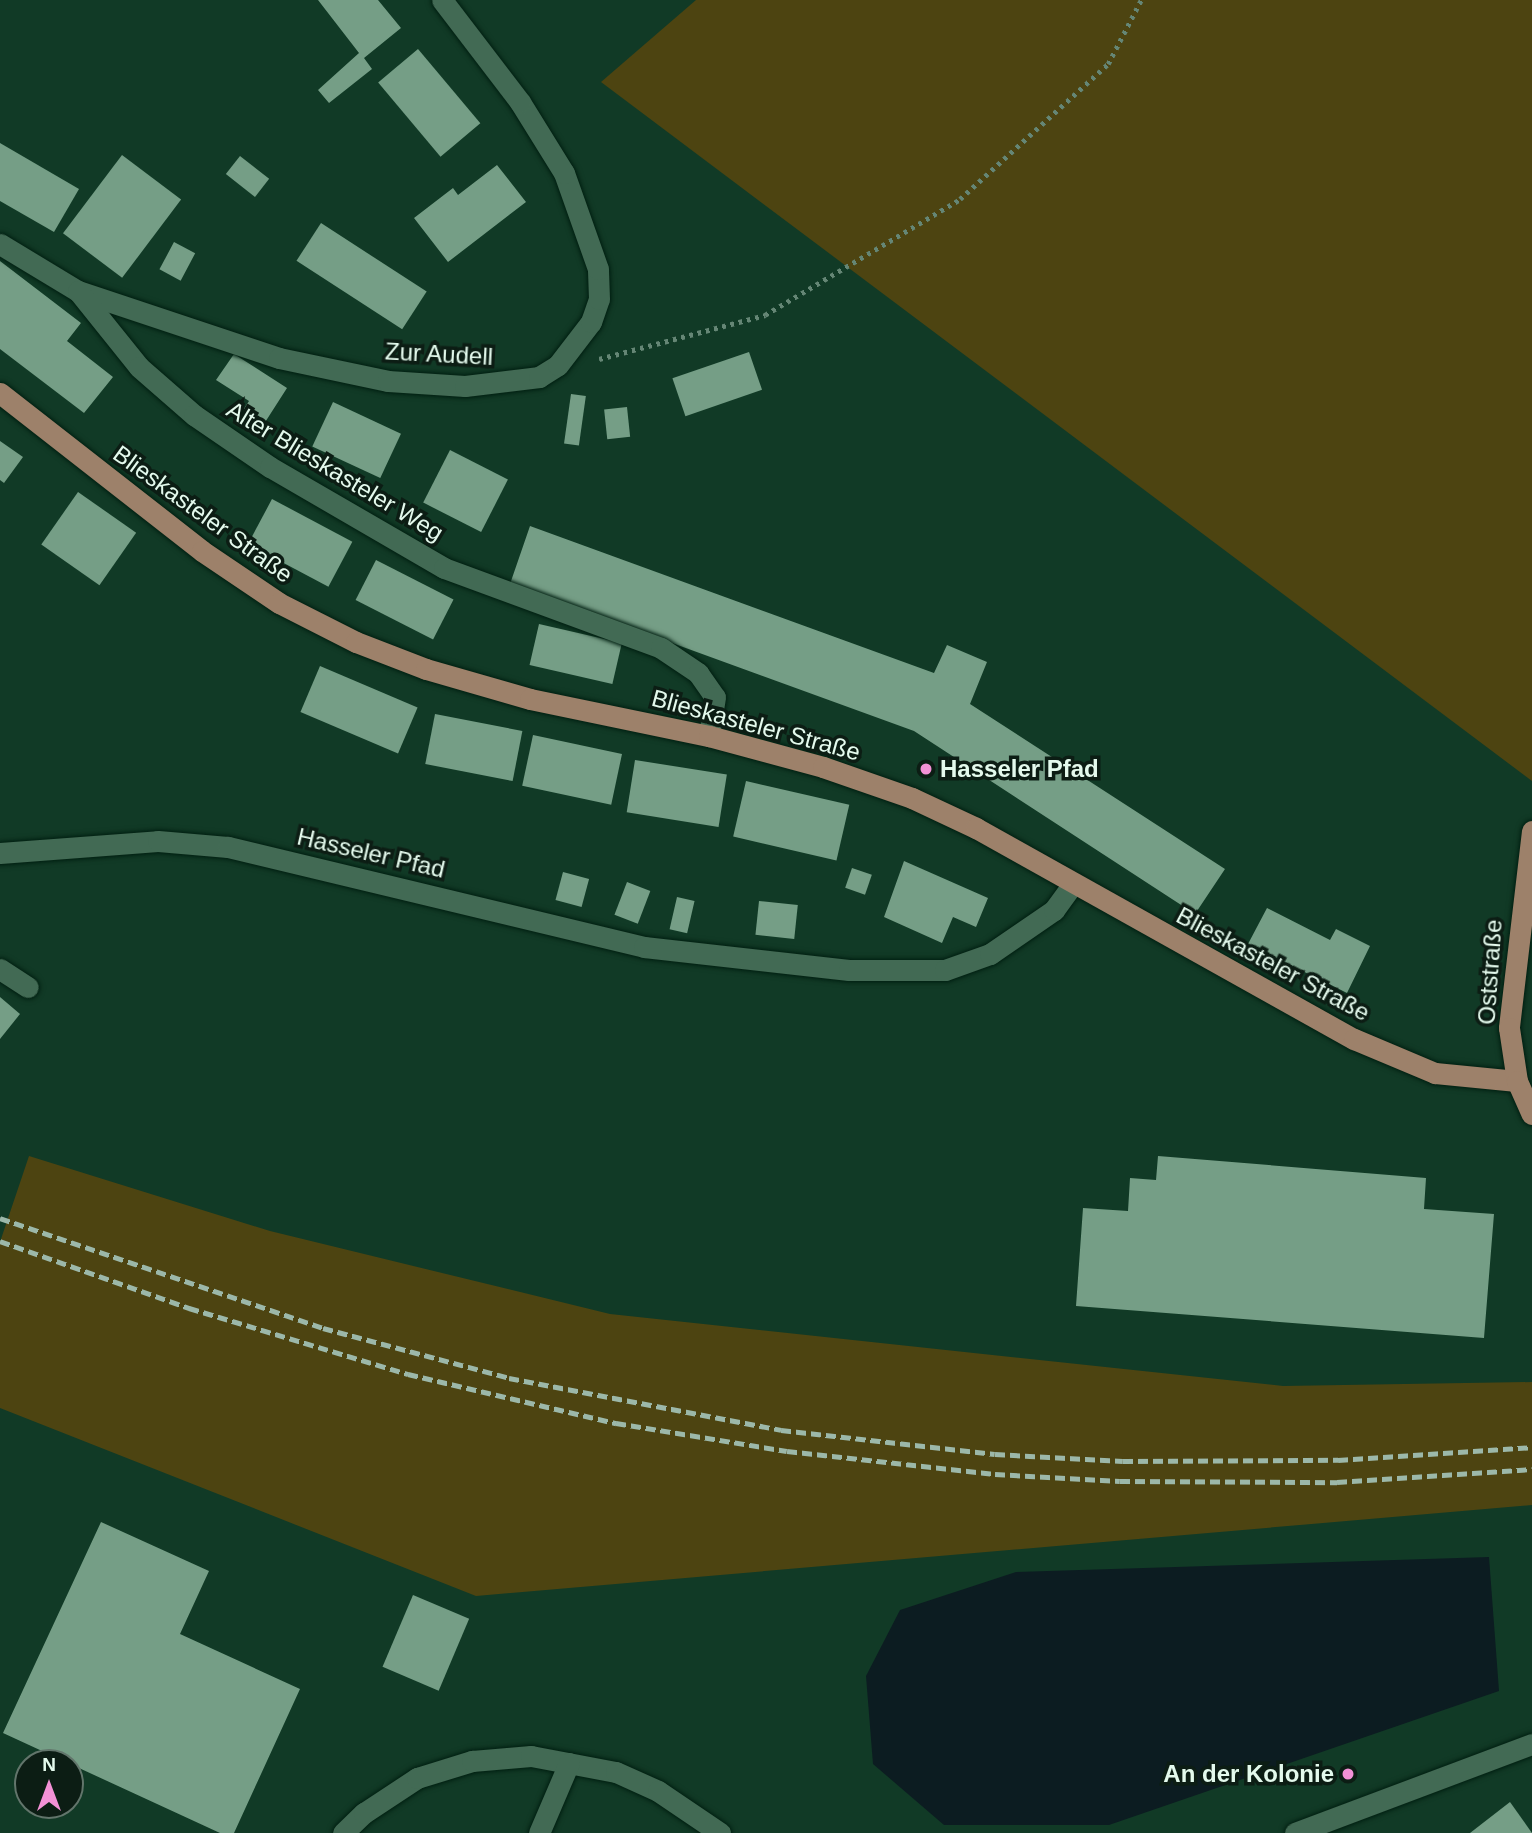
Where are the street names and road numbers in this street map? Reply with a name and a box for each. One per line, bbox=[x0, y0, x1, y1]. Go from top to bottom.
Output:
street label: Zur Audell bbox=[384, 337, 494, 371]
street label: Alter Blieskasteler Weg bbox=[221, 395, 449, 547]
street label: Blieskasteler Straße bbox=[108, 439, 298, 589]
street label: Blieskasteler Straße bbox=[649, 683, 863, 767]
street label: Hasseler Pfad bbox=[294, 822, 448, 884]
street label: Blieskasteler Straße bbox=[1171, 901, 1375, 1027]
street label: Oststraße bbox=[1472, 918, 1508, 1026]

